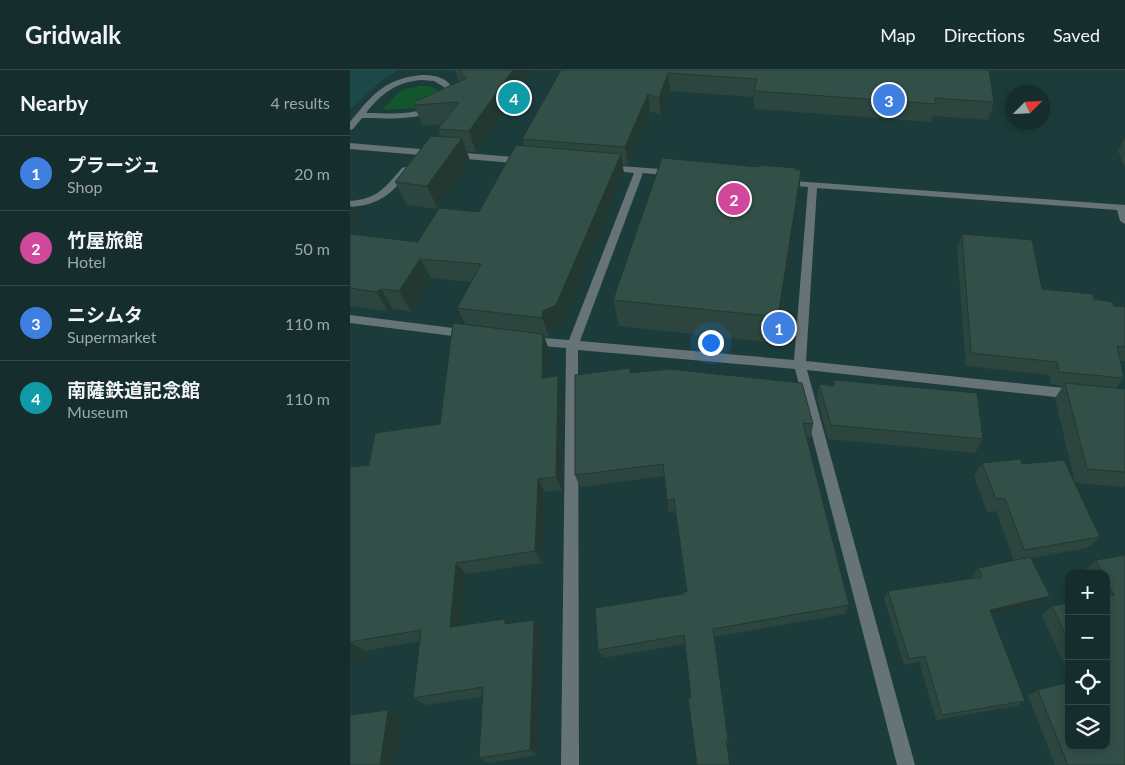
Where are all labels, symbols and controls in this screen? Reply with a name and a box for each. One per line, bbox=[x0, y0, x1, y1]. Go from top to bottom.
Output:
text: Gridwalk bbox=[25, 20, 121, 49]
text: Map bbox=[880, 24, 916, 46]
text: Directions bbox=[944, 24, 1025, 46]
text: Saved bbox=[1053, 24, 1100, 46]
pin: 4 bbox=[498, 79, 530, 117]
pin: 3 bbox=[873, 81, 905, 119]
north arrow bbox=[1005, 85, 1050, 130]
text: Nearby bbox=[20, 90, 88, 115]
text: 4 results bbox=[270, 93, 330, 112]
text: プラージュ bbox=[67, 153, 160, 176]
text: 1 bbox=[31, 164, 41, 183]
text: 20 m bbox=[294, 164, 330, 183]
text: Shop bbox=[67, 177, 103, 196]
pin: 2 bbox=[718, 180, 750, 218]
text: 竹屋旅館 bbox=[67, 228, 143, 251]
text: 2 bbox=[31, 239, 41, 258]
text: 50 m bbox=[294, 239, 330, 258]
text: Hotel bbox=[67, 252, 106, 271]
text: ニシムタ bbox=[67, 303, 143, 326]
pin: 1 bbox=[763, 309, 795, 347]
text: 3 bbox=[31, 314, 41, 333]
text: 110 m bbox=[285, 314, 330, 333]
text: Supermarket bbox=[67, 327, 156, 346]
your location bbox=[698, 330, 724, 356]
text: 南薩鉄道記念館 bbox=[67, 378, 200, 401]
text: 4 bbox=[31, 389, 41, 408]
text: 110 m bbox=[285, 389, 330, 408]
text: Museum bbox=[67, 402, 128, 421]
map controls bbox=[1065, 570, 1110, 750]
button: + bbox=[1065, 570, 1110, 615]
button: − bbox=[1065, 615, 1110, 660]
button: locate bbox=[1065, 660, 1110, 705]
button: layers bbox=[1065, 705, 1110, 750]

